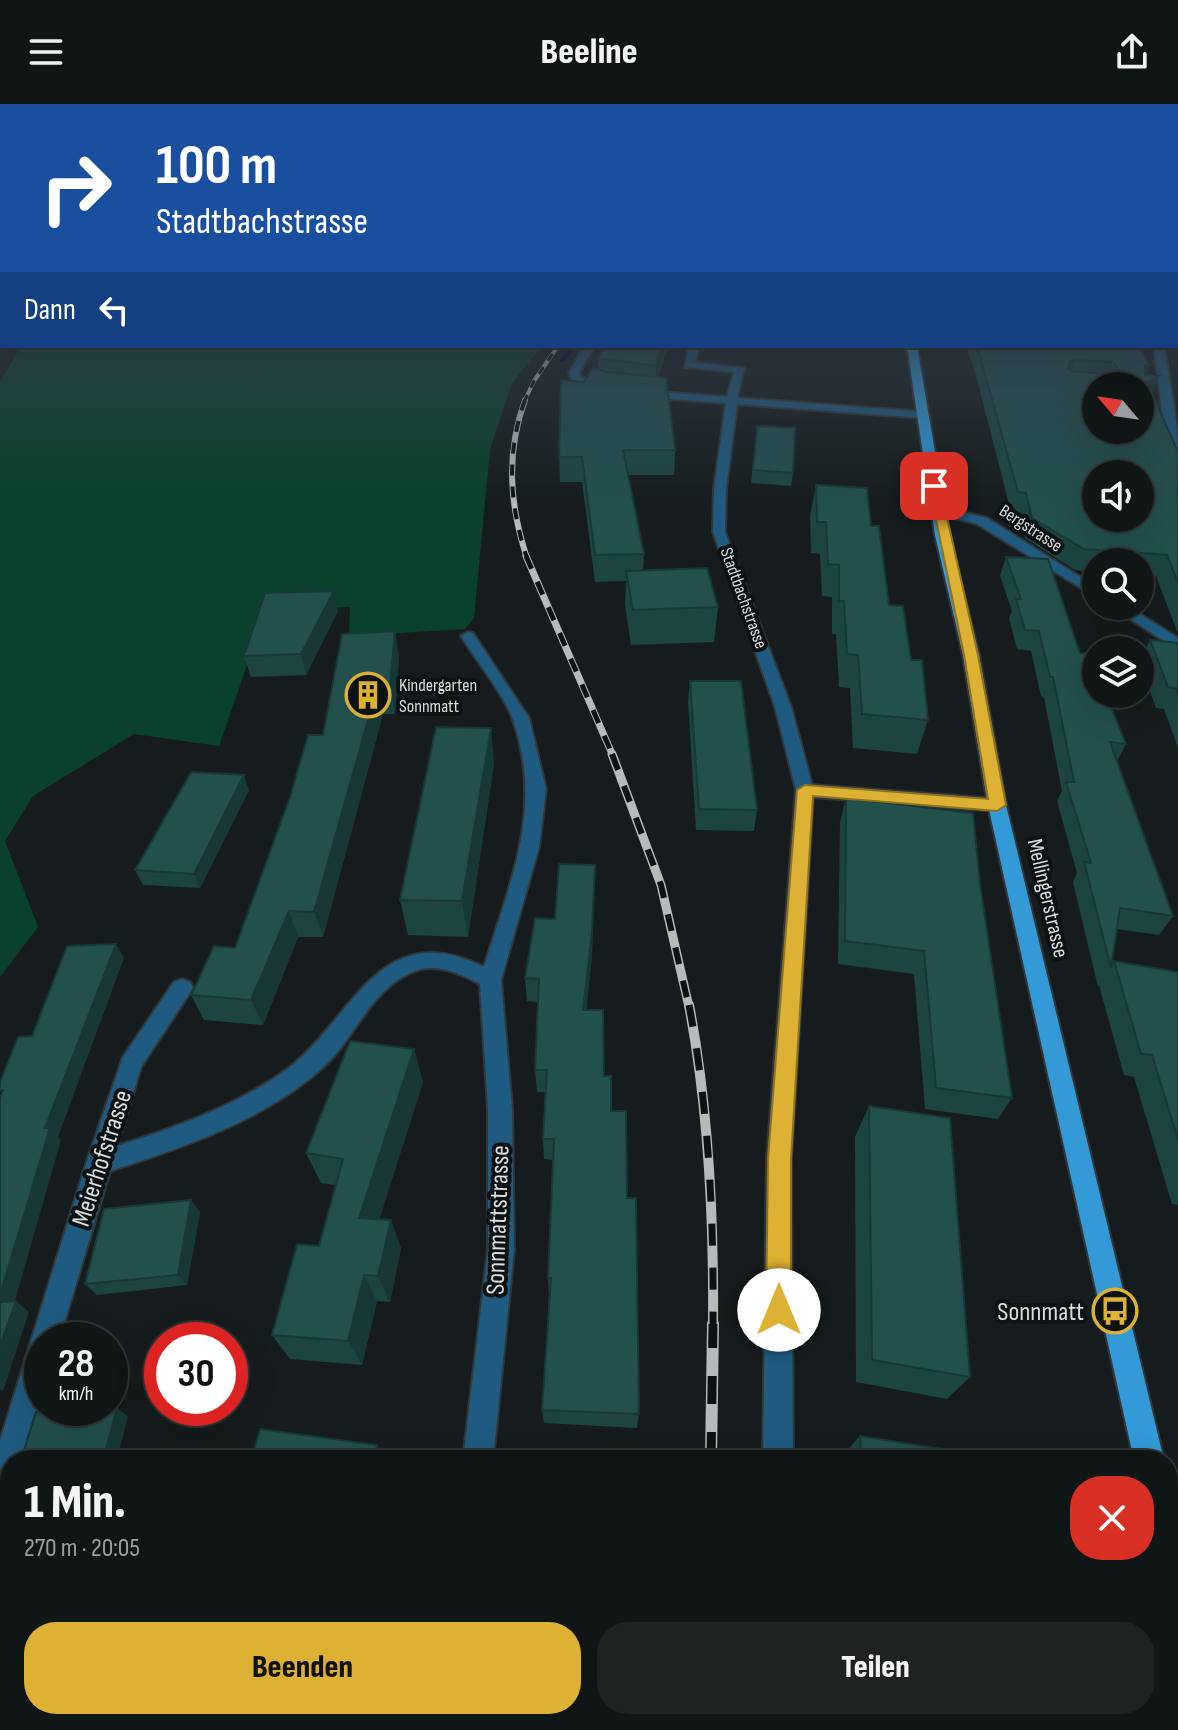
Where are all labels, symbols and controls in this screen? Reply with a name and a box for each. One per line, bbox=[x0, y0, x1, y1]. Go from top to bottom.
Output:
icon: menu bbox=[24, 30, 68, 74]
icon: share bbox=[1110, 30, 1154, 74]
text: Beeline bbox=[541, 31, 637, 74]
text: 100 m bbox=[156, 133, 277, 200]
icon: right bbox=[24, 136, 128, 240]
text: Stadtbachstrasse bbox=[156, 201, 368, 244]
icon: left bbox=[92, 288, 136, 332]
text: Dann bbox=[24, 292, 76, 328]
north arrow bbox=[1082, 372, 1154, 444]
map controls bbox=[1082, 372, 1154, 708]
pin bbox=[900, 452, 968, 520]
button: sound bbox=[1082, 460, 1154, 532]
icon: arrive bbox=[912, 464, 956, 508]
street label: Bergstrasse bbox=[995, 500, 1066, 557]
street label: Stadtbachstrasse bbox=[716, 545, 772, 652]
button: search bbox=[1082, 548, 1154, 620]
button: layers bbox=[1082, 636, 1154, 708]
building icon: Kindergarten Sonnmatt bbox=[344, 671, 392, 719]
place label: Kindergarten Sonnmatt bbox=[399, 675, 477, 717]
street label: Mellingerstrasse bbox=[1021, 836, 1074, 960]
street label: Meierhofstrasse bbox=[66, 1087, 139, 1230]
street label: Sonnmattstrasse bbox=[480, 1145, 517, 1295]
position arrow bbox=[737, 1268, 821, 1352]
bus stop icon: Sonnmatt bbox=[1091, 1287, 1139, 1335]
place label: Sonnmatt bbox=[997, 1297, 1084, 1328]
speed limit sign: 30 bbox=[144, 1322, 248, 1426]
text: 28 bbox=[58, 1340, 94, 1388]
text: km/h bbox=[59, 1382, 93, 1406]
text: 1 Min. bbox=[24, 1474, 126, 1531]
button: close bbox=[1070, 1476, 1154, 1560]
text: 270 m · 20:05 bbox=[24, 1533, 140, 1564]
button: Beenden bbox=[24, 1622, 581, 1714]
button: Teilen bbox=[597, 1622, 1154, 1714]

